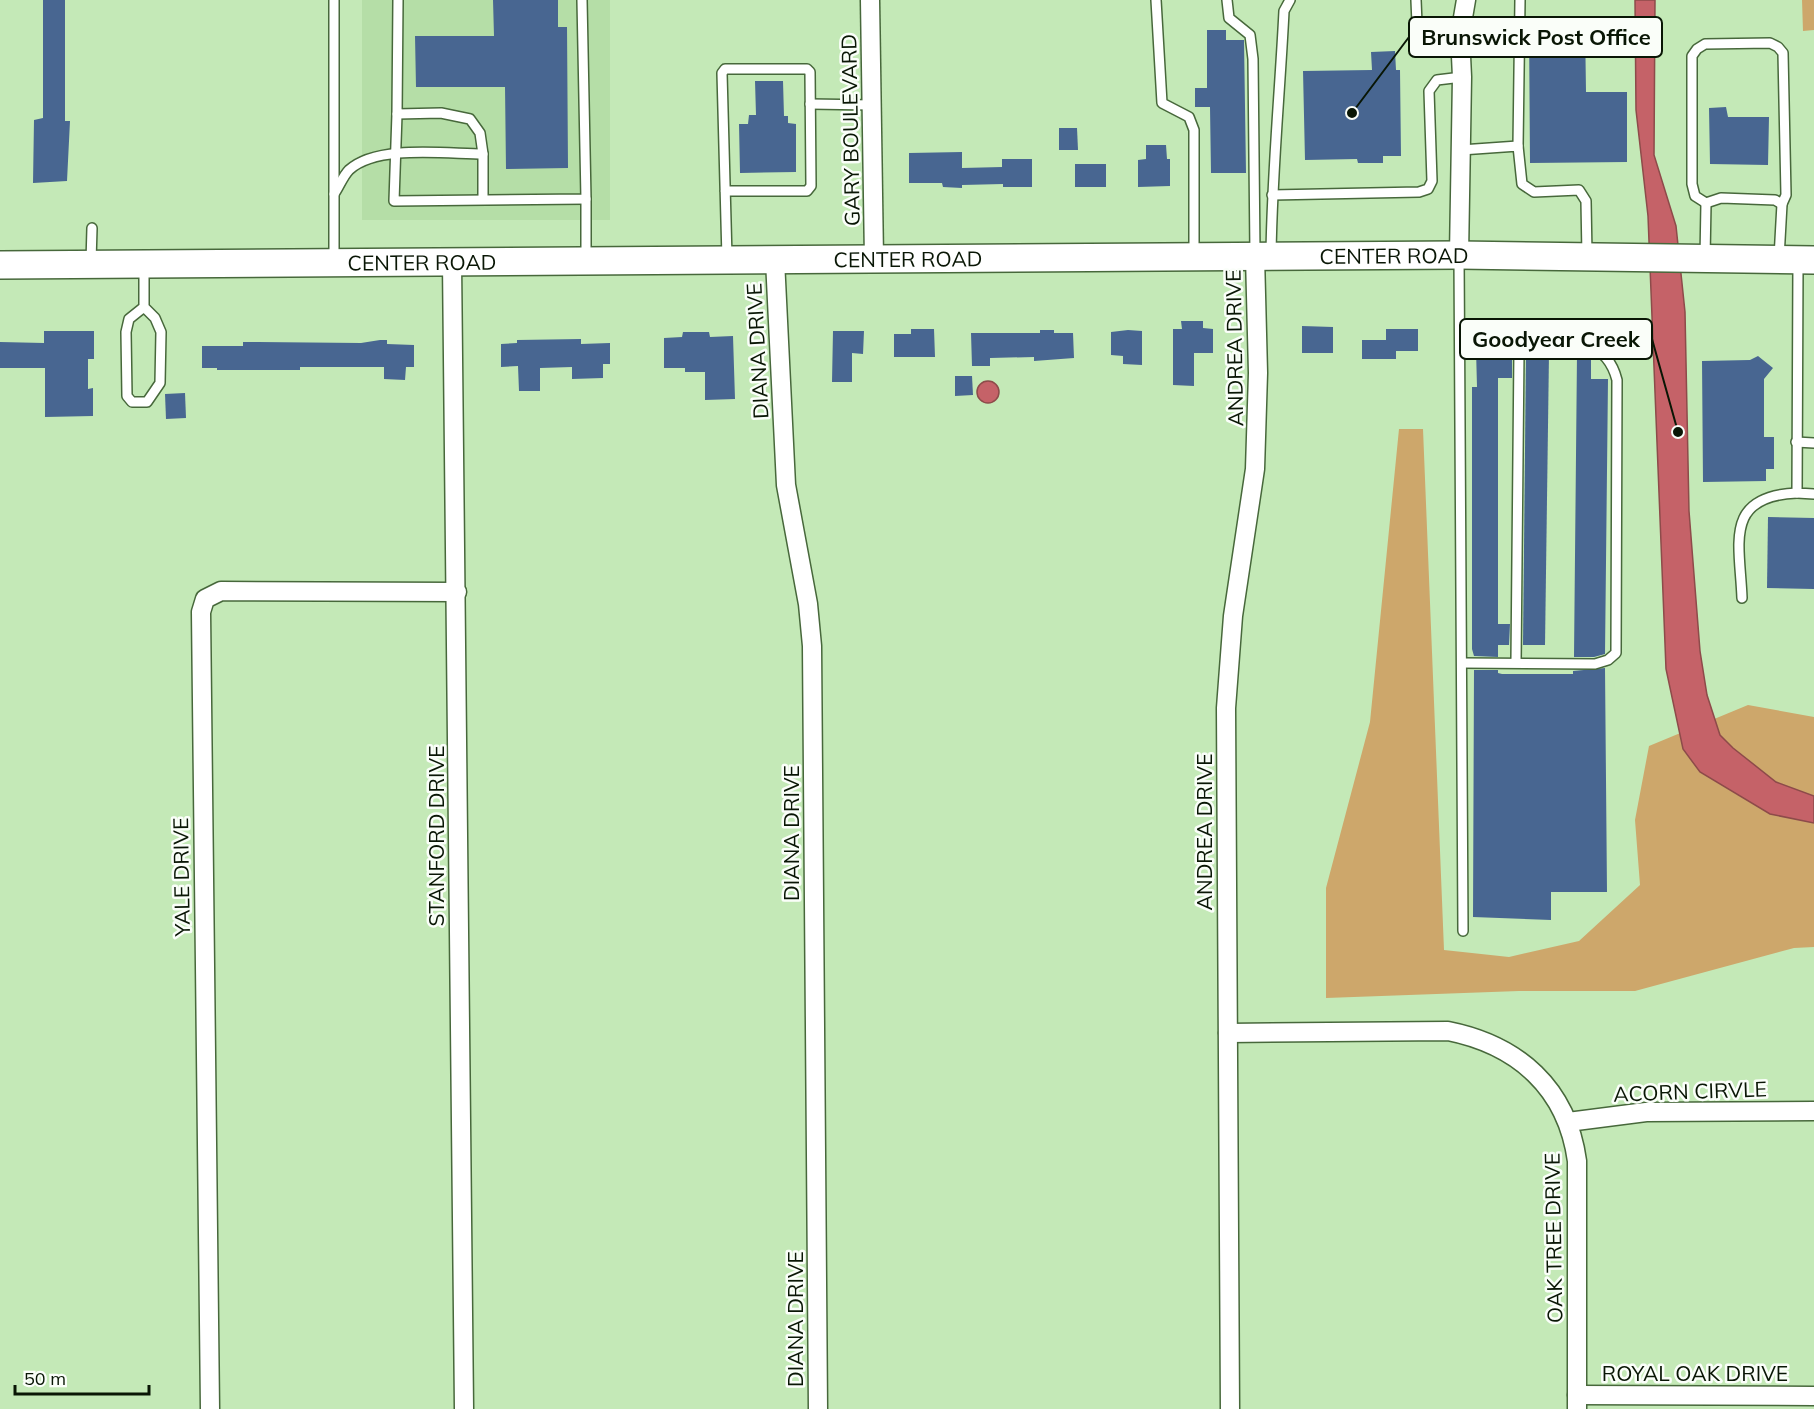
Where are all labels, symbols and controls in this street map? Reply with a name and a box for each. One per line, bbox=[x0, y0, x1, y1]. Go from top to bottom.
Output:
callout: Brunswick Post Office bbox=[1409, 17, 1662, 57]
text: Brunswick Post Office bbox=[1421, 23, 1651, 51]
street label: GARY BOULEVARD bbox=[835, 34, 865, 226]
street label: CENTER ROAD bbox=[1319, 242, 1469, 269]
street label: CENTER ROAD bbox=[833, 245, 983, 272]
street label: CENTER ROAD bbox=[347, 249, 497, 276]
street label: ANDREA DRIVE bbox=[1220, 269, 1248, 427]
street label: DIANA DRIVE bbox=[740, 282, 774, 420]
callout: Goodyear Creek bbox=[1460, 319, 1652, 359]
text: Goodyear Creek bbox=[1472, 325, 1641, 353]
street label: STANFORD DRIVE bbox=[423, 746, 449, 927]
street label: ANDREA DRIVE bbox=[1191, 754, 1217, 910]
street label: DIANA DRIVE bbox=[778, 765, 804, 901]
street label: YALE DRIVE bbox=[167, 817, 195, 938]
street label: ACORN CIRVLE bbox=[1613, 1075, 1767, 1107]
street label: OAK TREE DRIVE bbox=[1539, 1153, 1567, 1323]
street label: DIANA DRIVE bbox=[782, 1251, 808, 1387]
scale bar bbox=[15, 1358, 148, 1396]
street label: ROYAL OAK DRIVE bbox=[1602, 1360, 1788, 1386]
text: 50 m bbox=[24, 1367, 66, 1390]

